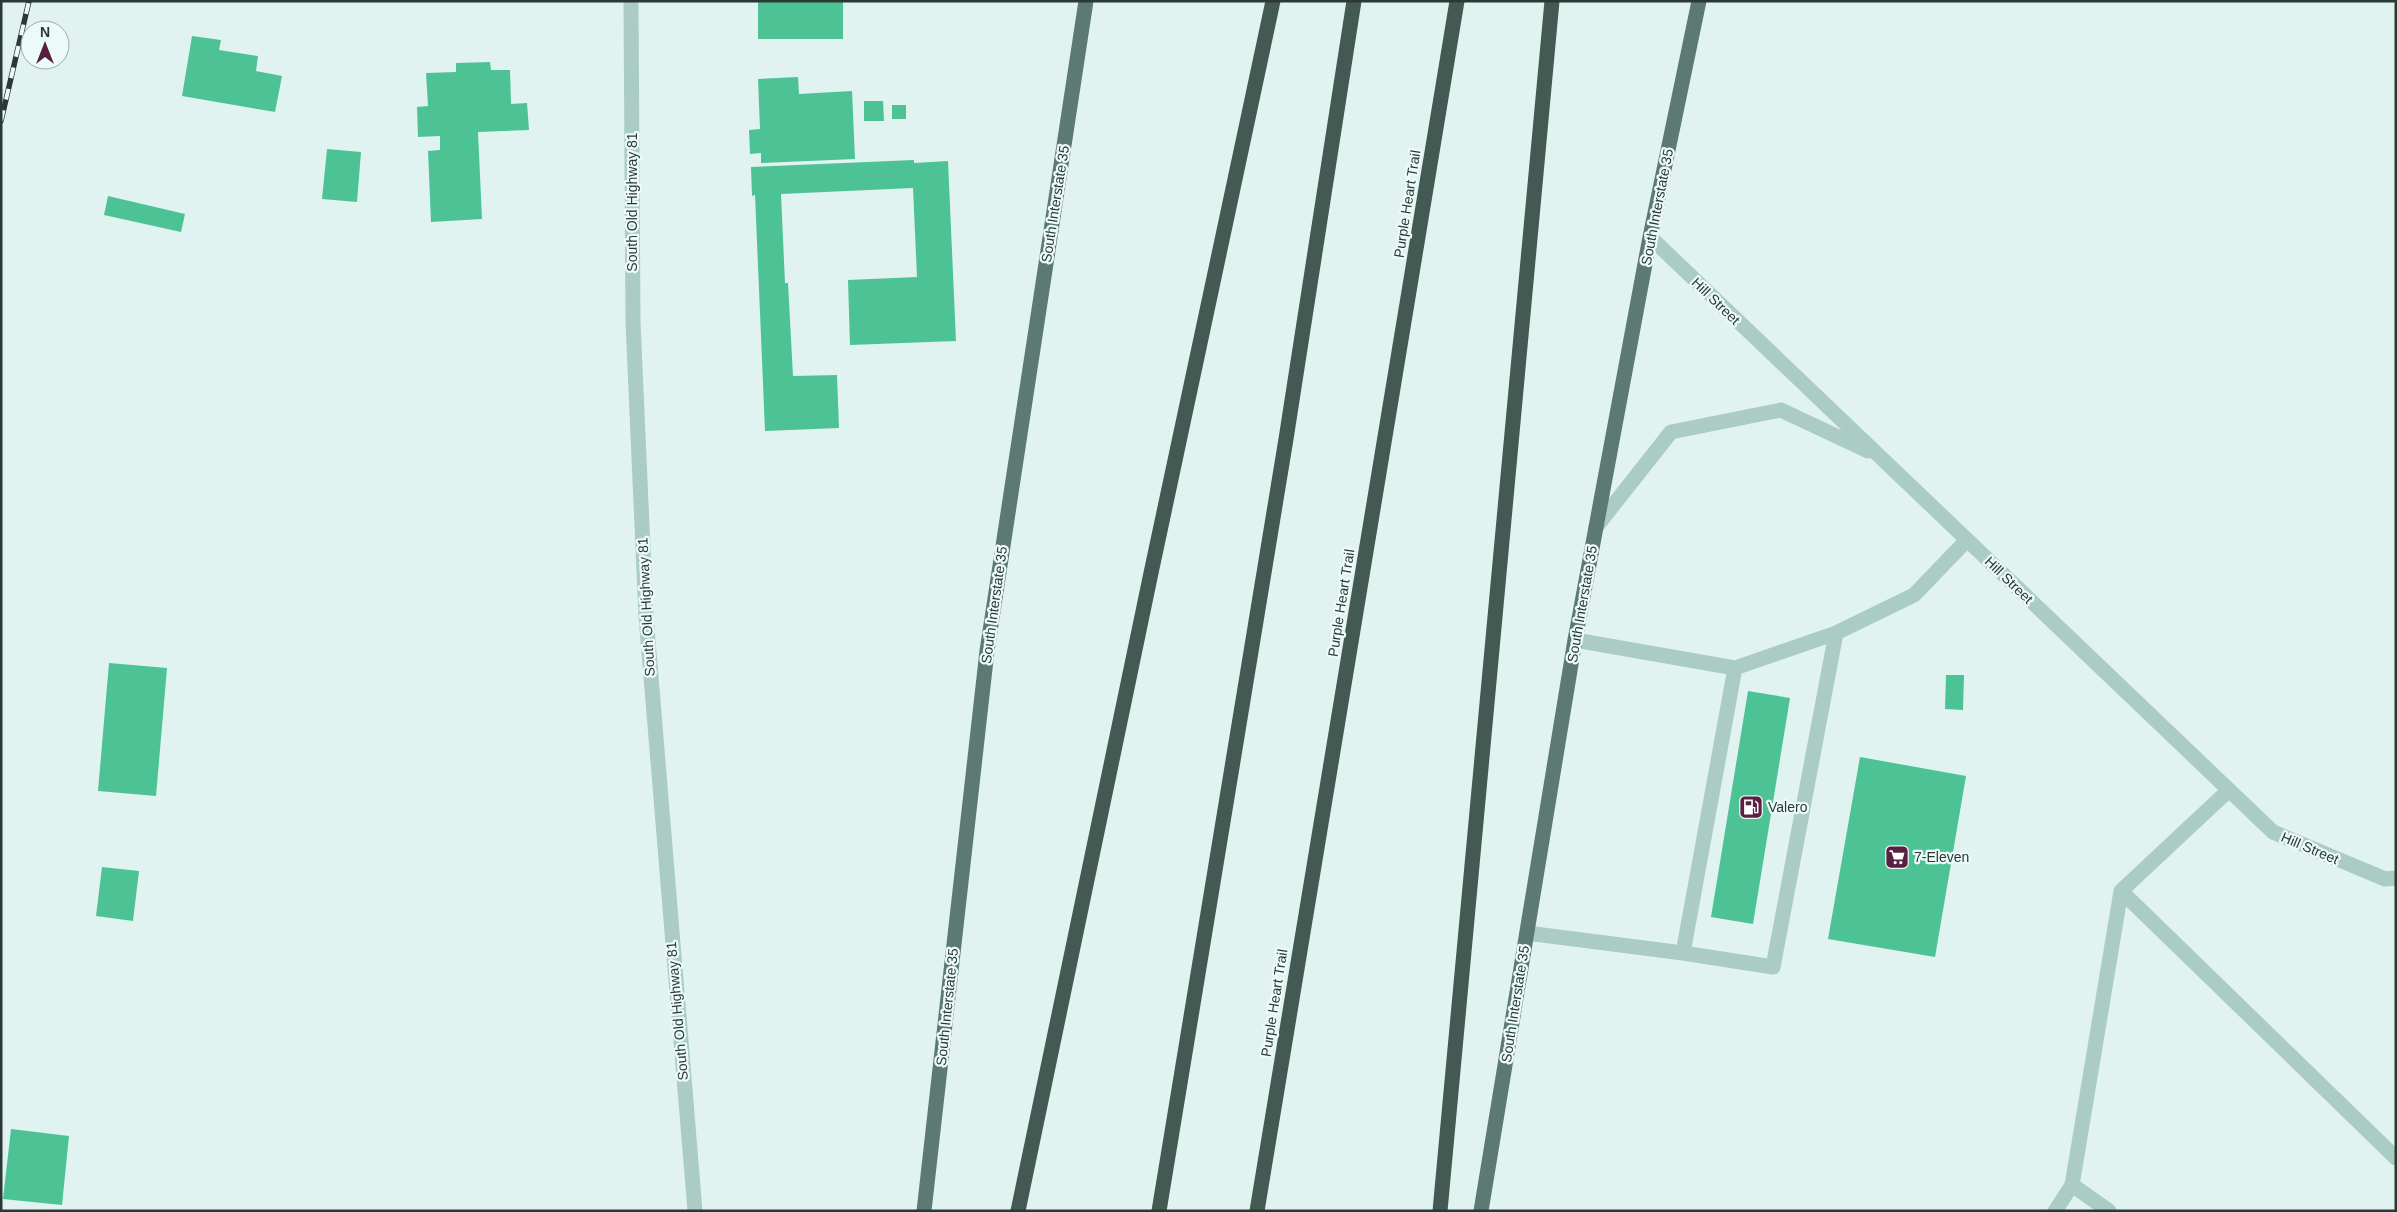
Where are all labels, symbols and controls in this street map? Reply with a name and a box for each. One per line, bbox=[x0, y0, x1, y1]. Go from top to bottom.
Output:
north arrow bbox=[20, 20, 70, 70]
text: N bbox=[40, 24, 50, 40]
street label: South Old Highway 81 bbox=[624, 132, 640, 272]
street label: South Interstate 35 bbox=[1038, 144, 1072, 264]
street label: South Interstate 35 bbox=[1638, 147, 1676, 267]
street label: Purple Heart Trail bbox=[1391, 149, 1423, 259]
street label: Hill Street bbox=[1689, 274, 1743, 328]
street label: South Old Highway 81 bbox=[634, 537, 658, 677]
street label: South Interstate 35 bbox=[1564, 544, 1600, 664]
street label: South Interstate 35 bbox=[978, 545, 1010, 665]
street label: Purple Heart Trail bbox=[1325, 548, 1357, 658]
street label: Hill Street bbox=[1982, 553, 2036, 607]
fuel station icon: Valero bbox=[1738, 794, 1764, 820]
place label: Valero bbox=[1768, 799, 1808, 815]
street label: Hill Street bbox=[2279, 829, 2341, 867]
supermarket icon: 7-Eleven bbox=[1884, 844, 1910, 870]
place label: 7-Eleven bbox=[1914, 849, 1969, 865]
street label: South Old Highway 81 bbox=[663, 941, 691, 1081]
street label: South Interstate 35 bbox=[1498, 944, 1532, 1064]
street label: South Interstate 35 bbox=[933, 947, 961, 1067]
street label: Purple Heart Trail bbox=[1258, 948, 1290, 1058]

